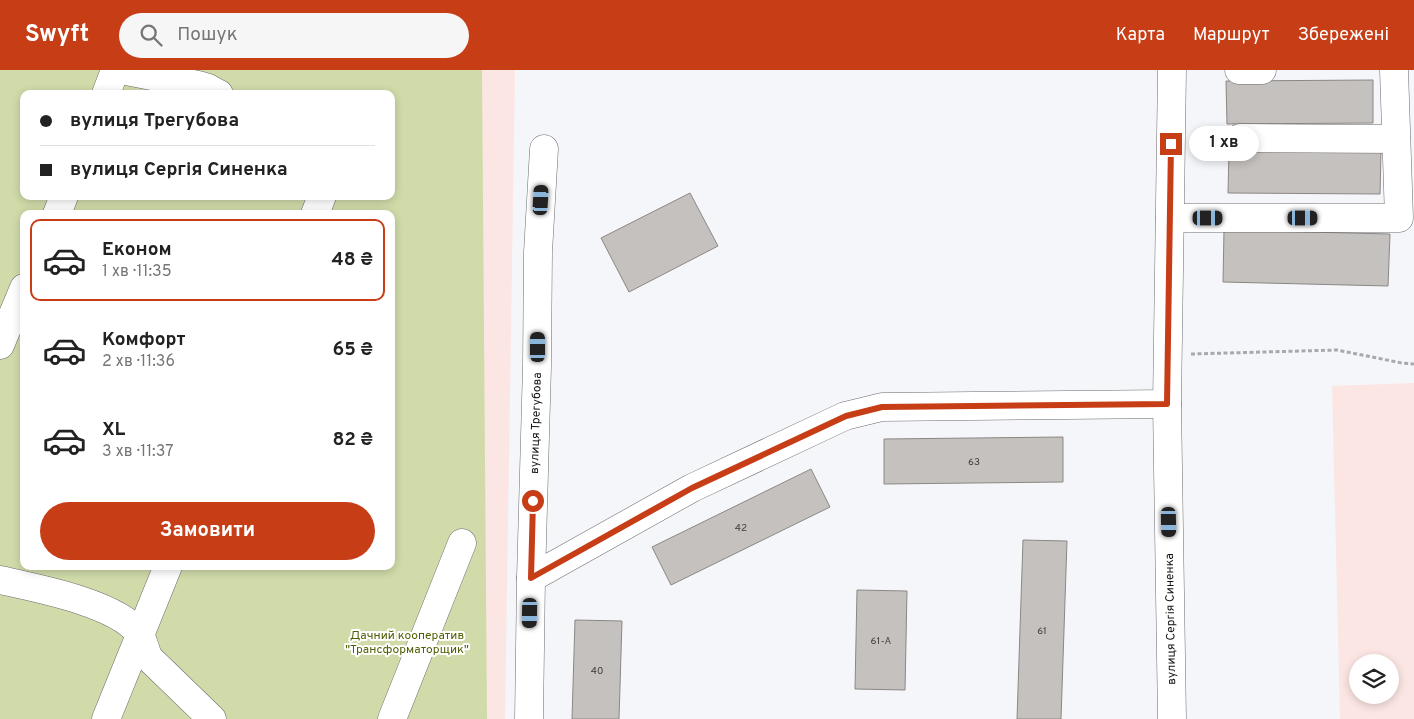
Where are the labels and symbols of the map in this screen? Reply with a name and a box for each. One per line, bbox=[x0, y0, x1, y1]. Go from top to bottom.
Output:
callout: 1 хв bbox=[1188, 126, 1258, 162]
route end bbox=[1160, 133, 1182, 155]
car bbox=[532, 185, 549, 215]
car bbox=[1193, 211, 1223, 226]
car bbox=[1288, 211, 1318, 226]
car bbox=[530, 332, 545, 362]
street label: вулиця Трегубова bbox=[527, 372, 546, 474]
house number: 63 bbox=[968, 456, 980, 469]
route start bbox=[522, 490, 544, 512]
car bbox=[1161, 507, 1176, 537]
house number: 42 bbox=[735, 522, 747, 535]
street label: вулиця Сергія Синенка bbox=[1162, 553, 1180, 685]
car bbox=[522, 598, 537, 628]
house number: 61 bbox=[1037, 625, 1047, 638]
park label: Дачний кооператив "Трансформаторщик" bbox=[345, 628, 469, 658]
house number: 61-А bbox=[871, 635, 892, 648]
house number: 40 bbox=[591, 665, 603, 678]

